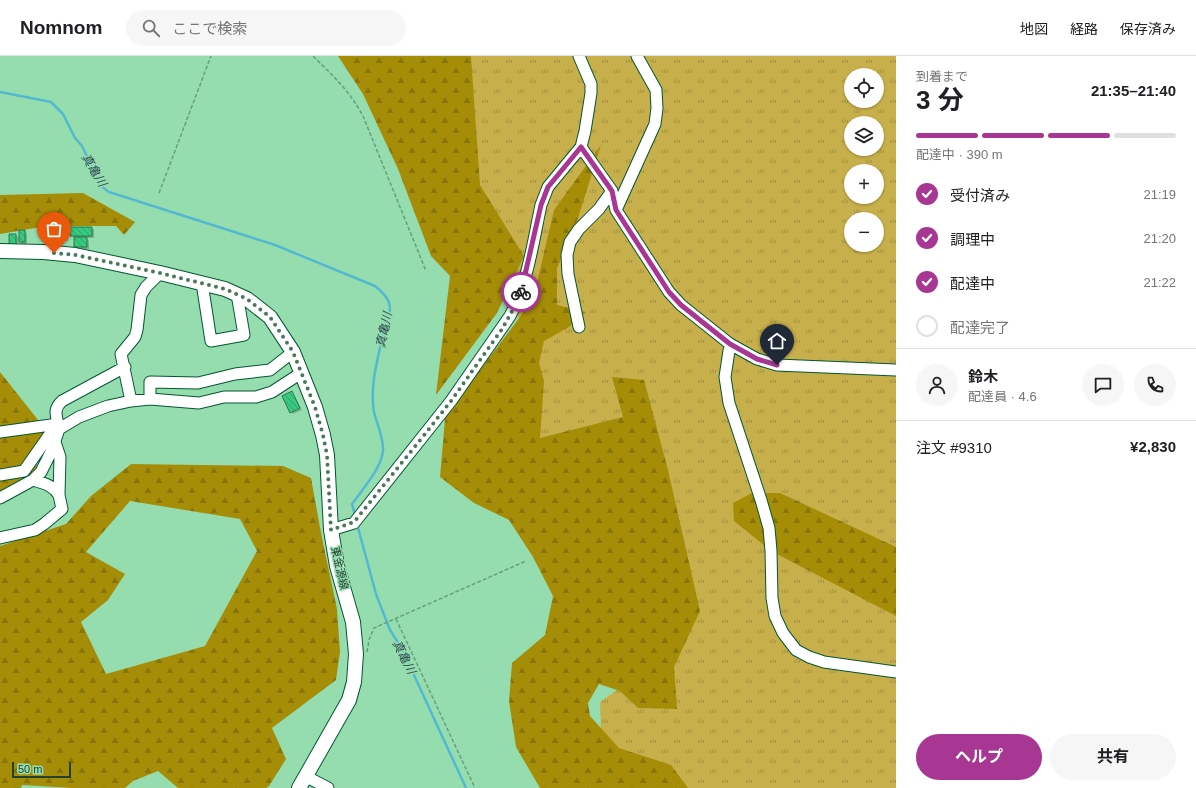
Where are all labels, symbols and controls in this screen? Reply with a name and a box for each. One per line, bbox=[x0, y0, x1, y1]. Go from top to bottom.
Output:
search box bbox=[126, 10, 406, 46]
text: Nomnom bbox=[20, 17, 102, 38]
icon: search bbox=[140, 17, 162, 39]
text: ここで検索 bbox=[172, 20, 247, 37]
text: 地図 bbox=[1020, 21, 1048, 37]
text: 経路 bbox=[1070, 21, 1098, 37]
text: 保存済み bbox=[1120, 21, 1176, 37]
map controls bbox=[844, 68, 884, 252]
button: locate bbox=[844, 68, 884, 108]
text: 到着まで bbox=[916, 69, 968, 84]
text: 21:35–21:40 bbox=[1091, 82, 1176, 99]
text: 3 分 bbox=[916, 85, 964, 115]
button: layers bbox=[844, 116, 884, 156]
text: 配達中 · 390 m bbox=[916, 147, 1003, 162]
water label: 真亀川 bbox=[79, 151, 110, 191]
button: + bbox=[844, 164, 884, 204]
icon: check bbox=[916, 183, 938, 205]
text: 受付済み bbox=[950, 187, 1010, 204]
text: 21:19 bbox=[1143, 187, 1176, 202]
pin bbox=[37, 212, 71, 253]
button: − bbox=[844, 212, 884, 252]
icon: bag bbox=[43, 218, 65, 240]
icon: check bbox=[916, 227, 938, 249]
text: 調理中 bbox=[950, 231, 995, 248]
text: 21:20 bbox=[1143, 231, 1176, 246]
icon: check bbox=[916, 271, 938, 293]
courier bbox=[501, 272, 541, 312]
text: 配達中 bbox=[950, 275, 995, 292]
text: 21:22 bbox=[1143, 275, 1176, 290]
icon: bike bbox=[510, 281, 532, 303]
water label: 真亀川 bbox=[373, 309, 395, 349]
text: 配達完了 bbox=[950, 319, 1010, 336]
pin bbox=[760, 324, 794, 365]
icon: home bbox=[766, 330, 788, 352]
button: person bbox=[916, 364, 958, 406]
button: chat bbox=[1082, 364, 1124, 406]
button: phone bbox=[1134, 364, 1176, 406]
text: 鈴木 bbox=[968, 368, 998, 385]
text: 配達員 · 4.6 bbox=[968, 389, 1037, 404]
text: ¥2,830 bbox=[1130, 438, 1176, 455]
text: 注文 #9310 bbox=[916, 439, 992, 456]
street label: 東金源線 bbox=[329, 545, 351, 591]
water label: 真亀川 bbox=[390, 638, 419, 678]
button: ヘルプ bbox=[916, 734, 1042, 780]
button: 共有 bbox=[1050, 734, 1176, 780]
scale bar bbox=[12, 760, 71, 779]
text: 50 m bbox=[18, 763, 42, 775]

